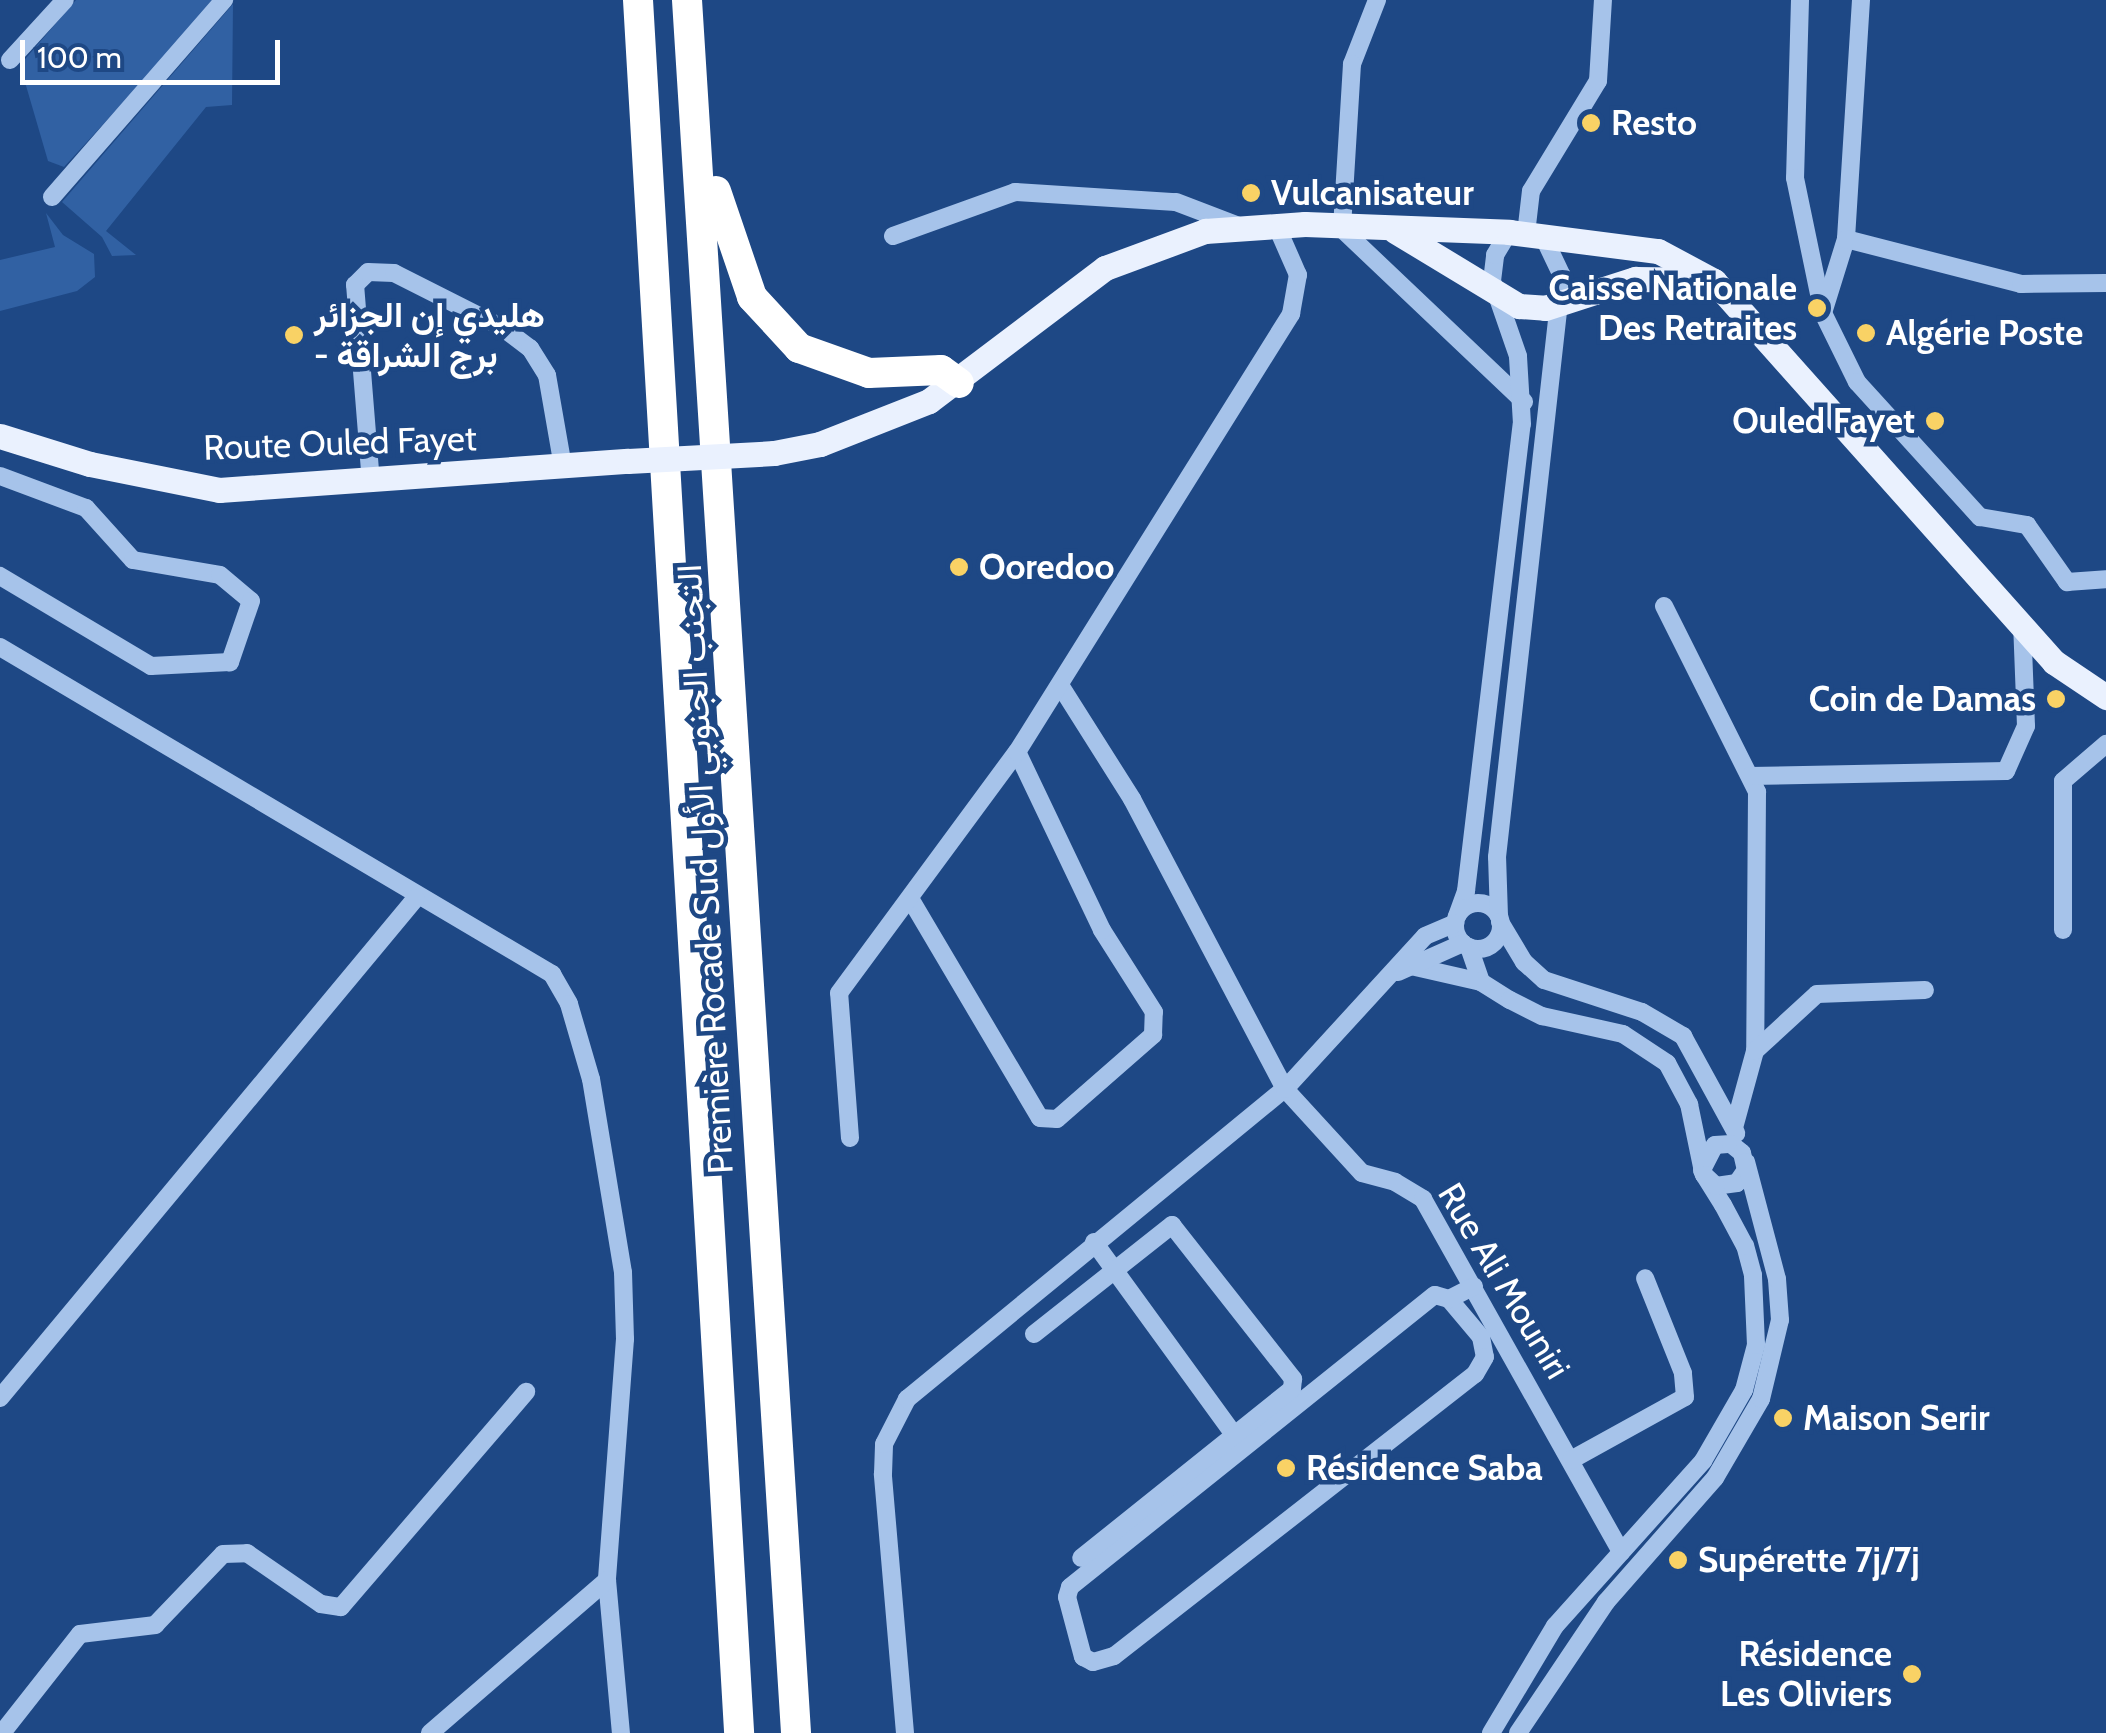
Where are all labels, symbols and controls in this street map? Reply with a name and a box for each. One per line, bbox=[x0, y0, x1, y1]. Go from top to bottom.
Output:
scale bar bbox=[25, 20, 285, 82]
text: 100 m bbox=[37, 39, 122, 76]
place label: Resto bbox=[1611, 102, 1697, 144]
marker: Resto bbox=[1580, 112, 1602, 134]
place label: Vulcanisateur bbox=[1271, 172, 1474, 214]
marker: Vulcanisateur bbox=[1240, 182, 1262, 204]
place label: Caisse Nationale Des Retraites bbox=[1549, 267, 1797, 349]
place label: هليدي إن الجزائر - برج الشراقة bbox=[314, 294, 545, 376]
marker: Caisse Nationale Des Retraites bbox=[1806, 297, 1828, 319]
place label: Algérie Poste bbox=[1886, 312, 2083, 354]
marker: Algérie Poste bbox=[1855, 322, 1877, 344]
marker: هليدي إن الجزائر - برج الشراقة bbox=[283, 324, 305, 346]
place label: Ouled Fayet bbox=[1732, 400, 1915, 442]
marker: Ouled Fayet bbox=[1924, 410, 1946, 432]
street label: Route Ouled Fayet bbox=[203, 417, 477, 469]
place label: Ooredoo bbox=[979, 546, 1115, 588]
marker: Ooredoo bbox=[948, 556, 970, 578]
street label: Première Rocade Sud التجنب الجنوبي الأول bbox=[668, 563, 742, 1175]
place label: Coin de Damas bbox=[1809, 678, 2036, 720]
marker: Coin de Damas bbox=[2045, 688, 2067, 710]
street label: Rue Ali Mouniri bbox=[1429, 1176, 1579, 1386]
place label: Maison Serir bbox=[1803, 1397, 1990, 1439]
marker: Maison Serir bbox=[1772, 1407, 1794, 1429]
place label: Résidence Saba bbox=[1306, 1447, 1543, 1489]
marker: Résidence Saba bbox=[1275, 1457, 1297, 1479]
place label: Supérette 7j/7j bbox=[1698, 1539, 1920, 1581]
marker: Supérette 7j/7j bbox=[1667, 1549, 1689, 1571]
place label: Résidence Les Oliviers bbox=[1720, 1633, 1892, 1715]
marker: Résidence Les Oliviers bbox=[1901, 1663, 1923, 1685]

